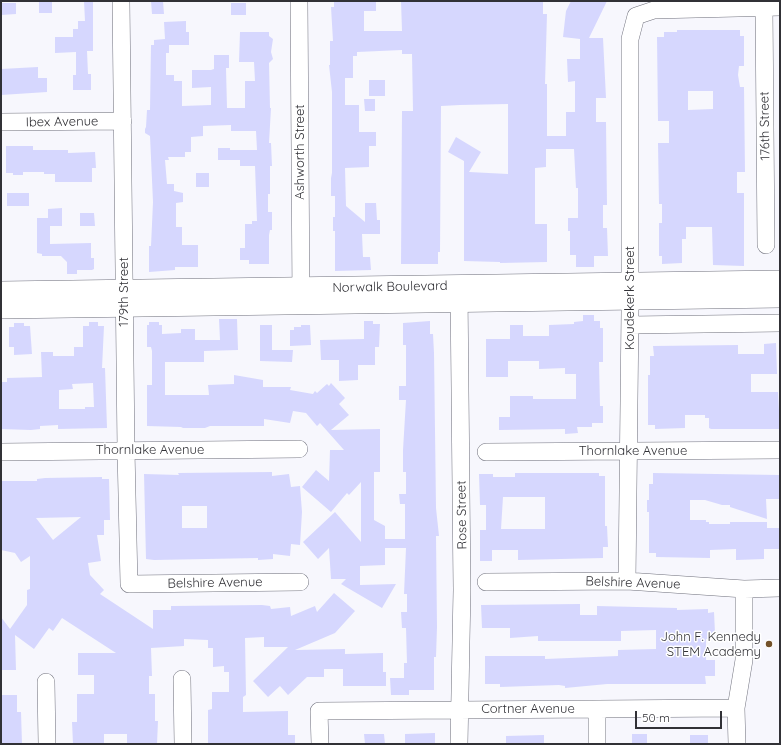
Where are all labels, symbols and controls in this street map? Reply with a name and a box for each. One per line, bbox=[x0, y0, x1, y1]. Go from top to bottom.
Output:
street label: 176th Street bbox=[757, 91, 773, 161]
street label: Ashworth Street bbox=[292, 104, 308, 200]
street label: Ibex Avenue bbox=[26, 114, 98, 130]
street label: Koudekerk Street bbox=[622, 246, 638, 350]
street label: 179th Street bbox=[116, 257, 132, 327]
street label: Norwalk Boulevard bbox=[332, 278, 448, 296]
street label: Thornlake Avenue bbox=[96, 442, 204, 458]
street label: Thornlake Avenue bbox=[579, 443, 687, 459]
street label: Rose Street bbox=[454, 480, 470, 550]
street label: Belshire Avenue bbox=[167, 574, 263, 592]
street label: Belshire Avenue bbox=[585, 574, 681, 592]
place label: John F. Kennedy STEM Academy bbox=[661, 629, 761, 660]
marker: John F. Kennedy STEM Academy bbox=[764, 639, 774, 649]
street label: Cortner Avenue bbox=[481, 701, 575, 717]
scale bar bbox=[637, 703, 724, 729]
text: 50 m bbox=[642, 710, 670, 725]

